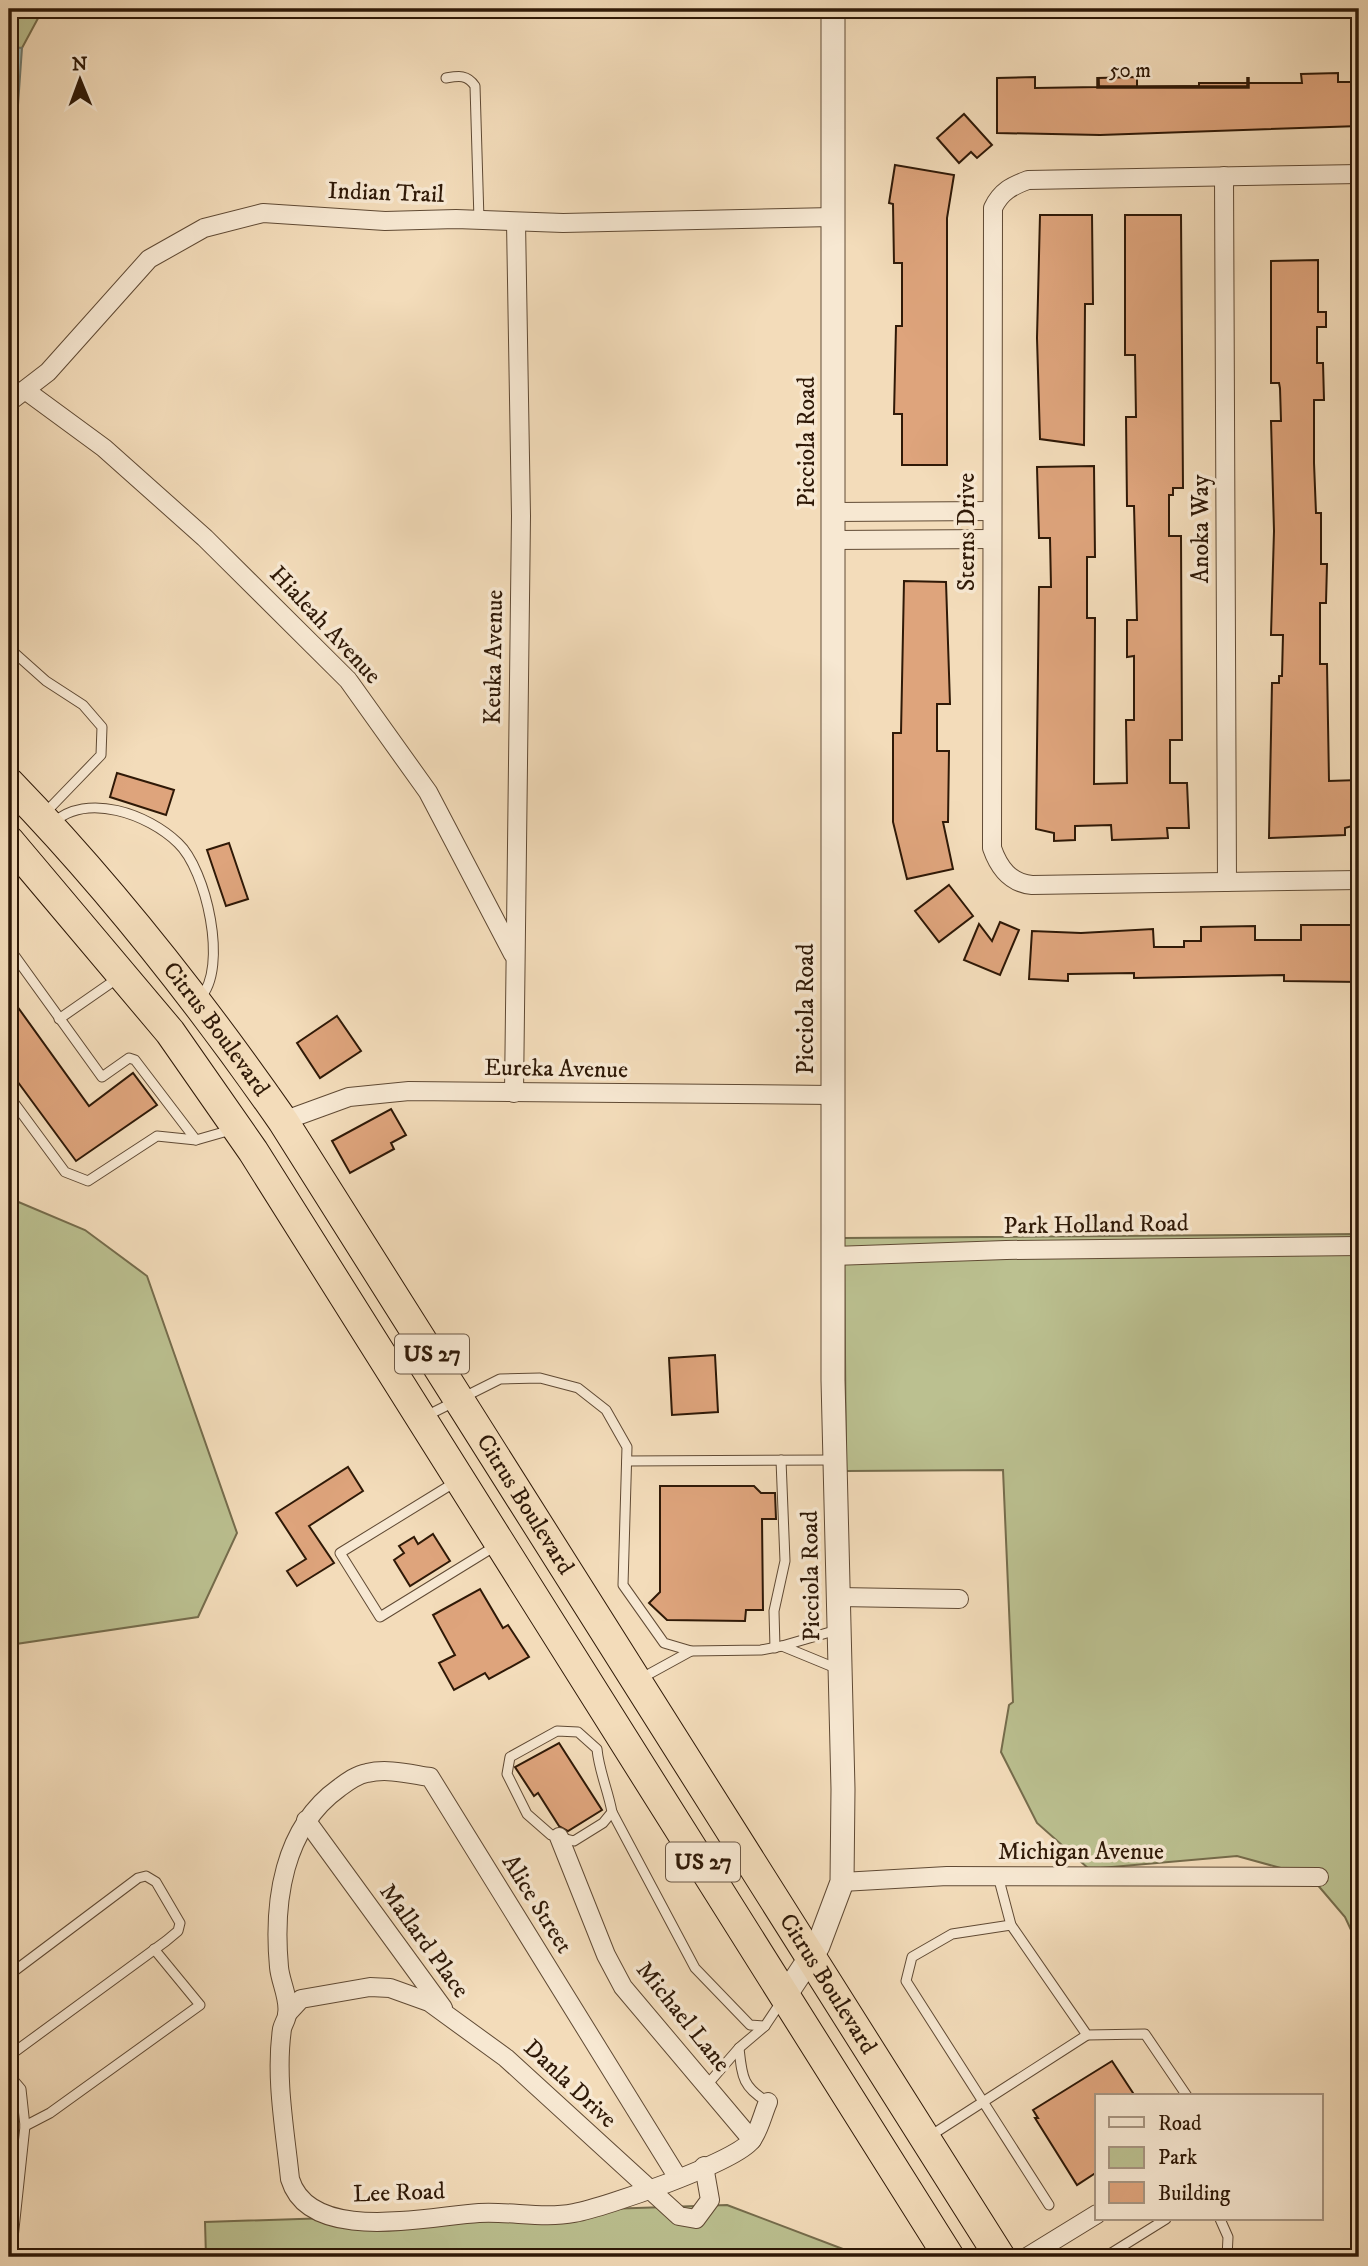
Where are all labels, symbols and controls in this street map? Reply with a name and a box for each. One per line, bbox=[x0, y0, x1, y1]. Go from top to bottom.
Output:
north arrow bbox=[46, 46, 116, 116]
scale bar bbox=[1098, 46, 1249, 90]
text: N bbox=[72, 53, 88, 76]
text: 50 m bbox=[1109, 58, 1151, 84]
street label: Indian Trail bbox=[327, 176, 446, 210]
street label: Picciola Road bbox=[792, 377, 822, 507]
street label: Sterns Drive bbox=[952, 473, 982, 591]
street label: Anoka Way bbox=[1186, 474, 1216, 583]
street label: Hialeah Avenue bbox=[263, 560, 387, 690]
street label: Keuka Avenue bbox=[478, 589, 510, 725]
street label: Picciola Road bbox=[791, 944, 821, 1074]
street label: Citrus Boulevard bbox=[156, 956, 276, 1102]
street label: Eureka Avenue bbox=[484, 1053, 628, 1085]
street label: Park Holland Road bbox=[1003, 1208, 1189, 1242]
road number: US 27 bbox=[395, 1334, 469, 1373]
street label: Citrus Boulevard bbox=[469, 1429, 581, 1580]
street label: Picciola Road bbox=[795, 1510, 827, 1642]
street label: Michigan Avenue bbox=[998, 1837, 1164, 1867]
road number: US 27 bbox=[666, 1842, 740, 1882]
street label: Alice Street bbox=[495, 1849, 579, 1959]
street label: Mallard Place bbox=[372, 1878, 476, 2004]
street label: Citrus Boulevard bbox=[772, 1908, 883, 2060]
street label: Michael Lane bbox=[629, 1956, 737, 2078]
street label: Danla Drive bbox=[517, 2033, 623, 2135]
legend bbox=[1095, 2094, 1322, 2220]
text: Road bbox=[1158, 2111, 1202, 2137]
text: Park bbox=[1158, 2145, 1198, 2171]
street label: Lee Road bbox=[352, 2176, 446, 2210]
text: Building bbox=[1158, 2181, 1231, 2207]

